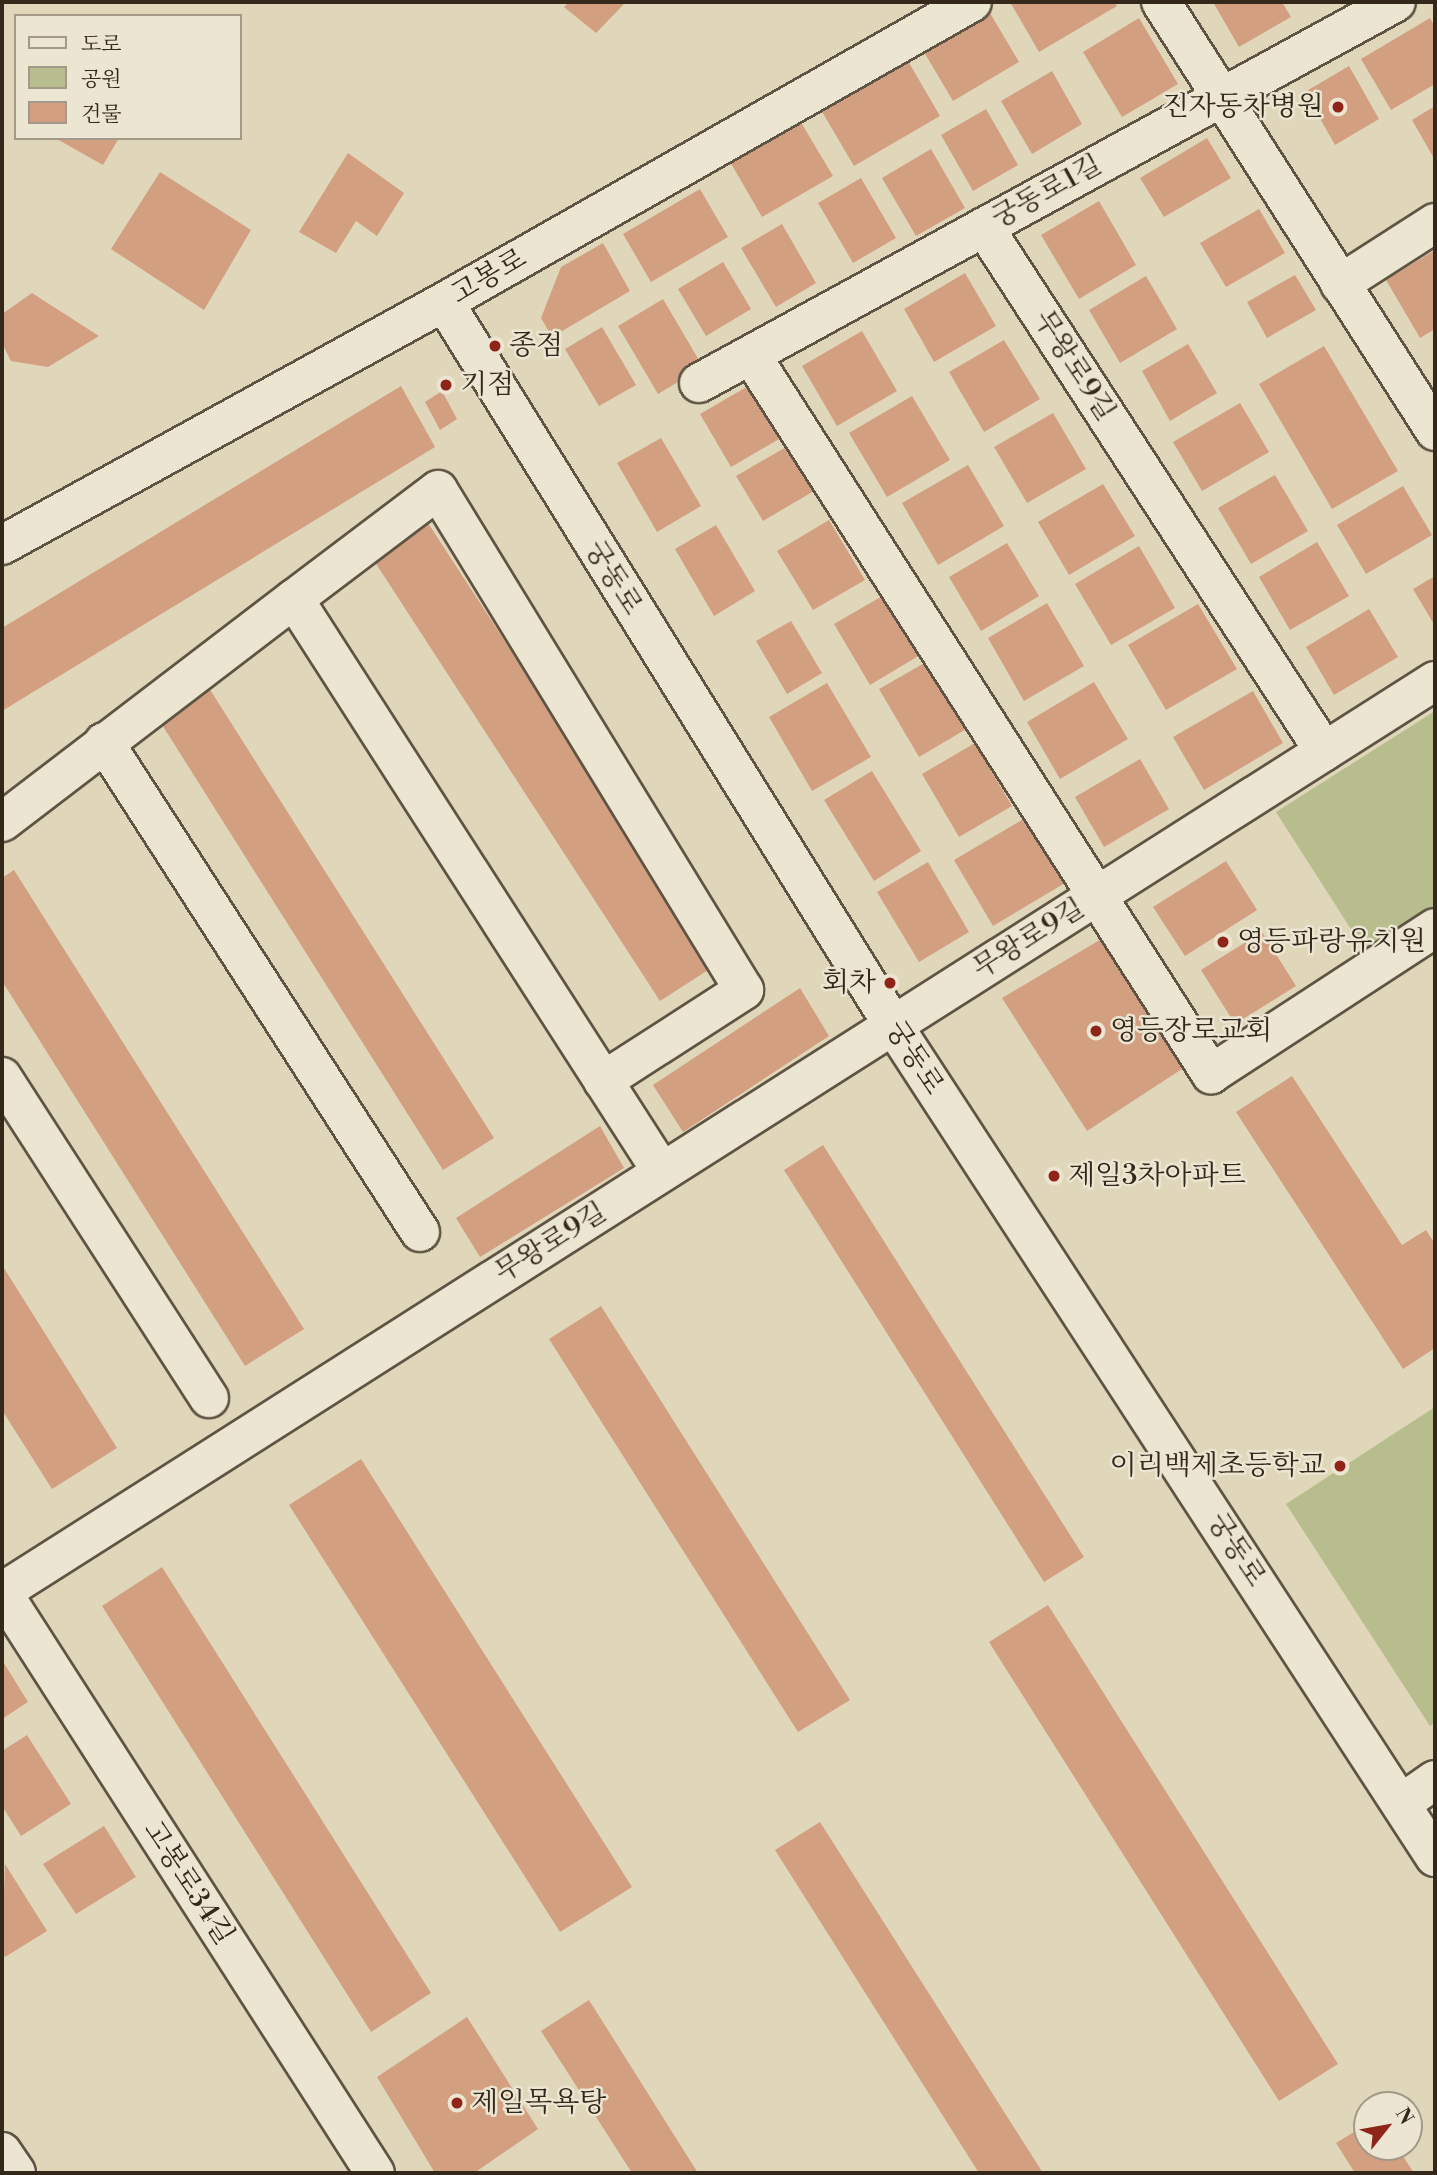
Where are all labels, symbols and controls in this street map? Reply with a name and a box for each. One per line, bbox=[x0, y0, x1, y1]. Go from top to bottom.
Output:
legend bbox=[14, 14, 242, 140]
text: 도로 bbox=[81, 32, 122, 58]
text: 공원 bbox=[81, 67, 122, 93]
place label: 진자동차병원 bbox=[1162, 90, 1324, 124]
marker: 진자동차병원 bbox=[1330, 99, 1346, 115]
text: 건물 bbox=[81, 102, 122, 128]
street label: 궁동로1길 bbox=[986, 148, 1108, 236]
street label: 고봉로 bbox=[445, 242, 533, 312]
street label: 무왕로9길 bbox=[1026, 304, 1122, 428]
place label: 종점 bbox=[509, 329, 563, 363]
marker: 종점 bbox=[487, 338, 503, 354]
place label: 기점 bbox=[460, 368, 514, 402]
marker: 기점 bbox=[438, 377, 454, 393]
street label: 궁동로 bbox=[577, 535, 649, 621]
street label: 무왕로9길 bbox=[967, 892, 1091, 986]
place label: 영등파랑유치원 bbox=[1237, 925, 1426, 959]
marker: 영등파랑유치원 bbox=[1215, 934, 1231, 950]
place label: 회차 bbox=[822, 966, 876, 1000]
marker: 회차 bbox=[882, 975, 898, 991]
place label: 영등장로교회 bbox=[1110, 1014, 1272, 1048]
street label: 궁동로 bbox=[878, 1015, 950, 1101]
marker: 영등장로교회 bbox=[1088, 1023, 1104, 1039]
place label: 제일3차아파트 bbox=[1068, 1159, 1246, 1193]
marker: 제일3차아파트 bbox=[1046, 1168, 1062, 1184]
street label: 무왕로9길 bbox=[489, 1196, 613, 1290]
place label: 이리백제초등학교 bbox=[1110, 1449, 1326, 1483]
marker: 이리백제초등학교 bbox=[1332, 1458, 1348, 1474]
street label: 궁동로 bbox=[1200, 1507, 1272, 1593]
street label: 고봉로34길 bbox=[136, 1815, 240, 1951]
place label: 제일목욕탕 bbox=[471, 2086, 606, 2120]
north arrow bbox=[1353, 2091, 1423, 2161]
marker: 제일목욕탕 bbox=[449, 2095, 465, 2111]
text: N bbox=[1390, 2104, 1418, 2129]

